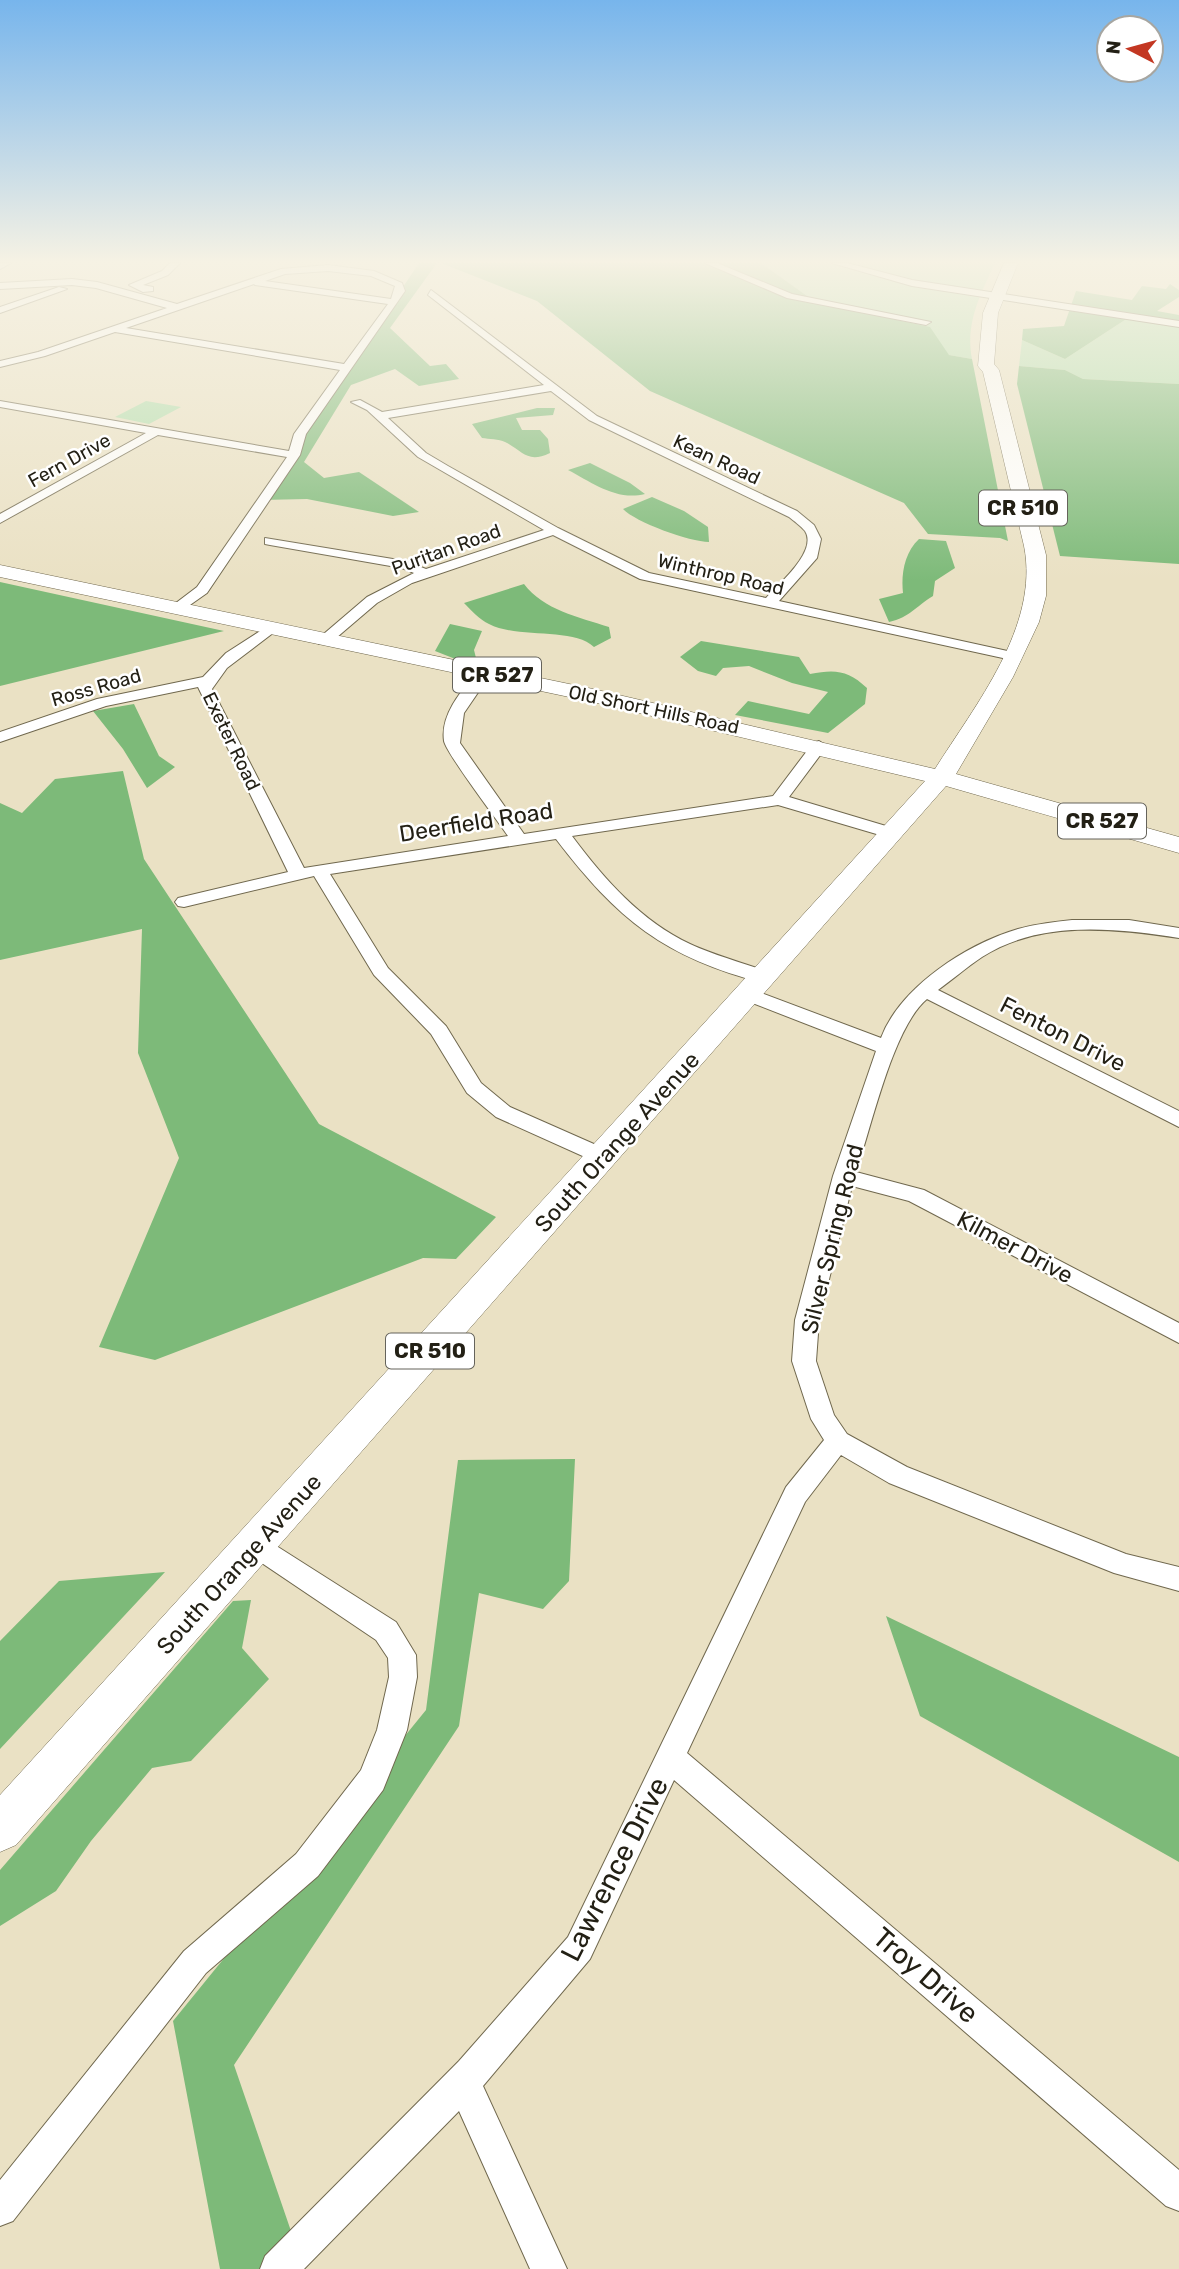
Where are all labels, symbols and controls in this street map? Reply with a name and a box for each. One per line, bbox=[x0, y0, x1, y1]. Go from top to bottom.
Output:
north arrow bbox=[1095, 14, 1165, 84]
text: N bbox=[1101, 39, 1126, 55]
street label: Fern Drive bbox=[24, 428, 114, 492]
street label: Kean Road bbox=[670, 429, 764, 490]
road number: CR 510 bbox=[979, 490, 1067, 526]
street label: Puritan Road bbox=[388, 519, 504, 580]
street label: Winthrop Road bbox=[655, 549, 786, 600]
road number: CR 527 bbox=[453, 658, 541, 692]
street label: Ross Road bbox=[49, 664, 144, 711]
street label: Old Short Hills Road bbox=[566, 680, 741, 739]
street label: Exeter Road bbox=[198, 688, 265, 794]
street label: Deerfield Road bbox=[397, 796, 555, 848]
road number: CR 527 bbox=[1058, 804, 1146, 838]
street label: Fenton Drive bbox=[996, 990, 1130, 1078]
street label: South Orange Avenue bbox=[529, 1046, 705, 1238]
street label: Silver Spring Road bbox=[795, 1141, 869, 1337]
street label: Kilmer Drive bbox=[952, 1205, 1078, 1289]
road number: CR 510 bbox=[386, 1334, 474, 1368]
street label: South Orange Avenue bbox=[151, 1468, 327, 1660]
street label: Lawrence Drive bbox=[554, 1772, 675, 1967]
street label: Troy Drive bbox=[866, 1921, 985, 2030]

